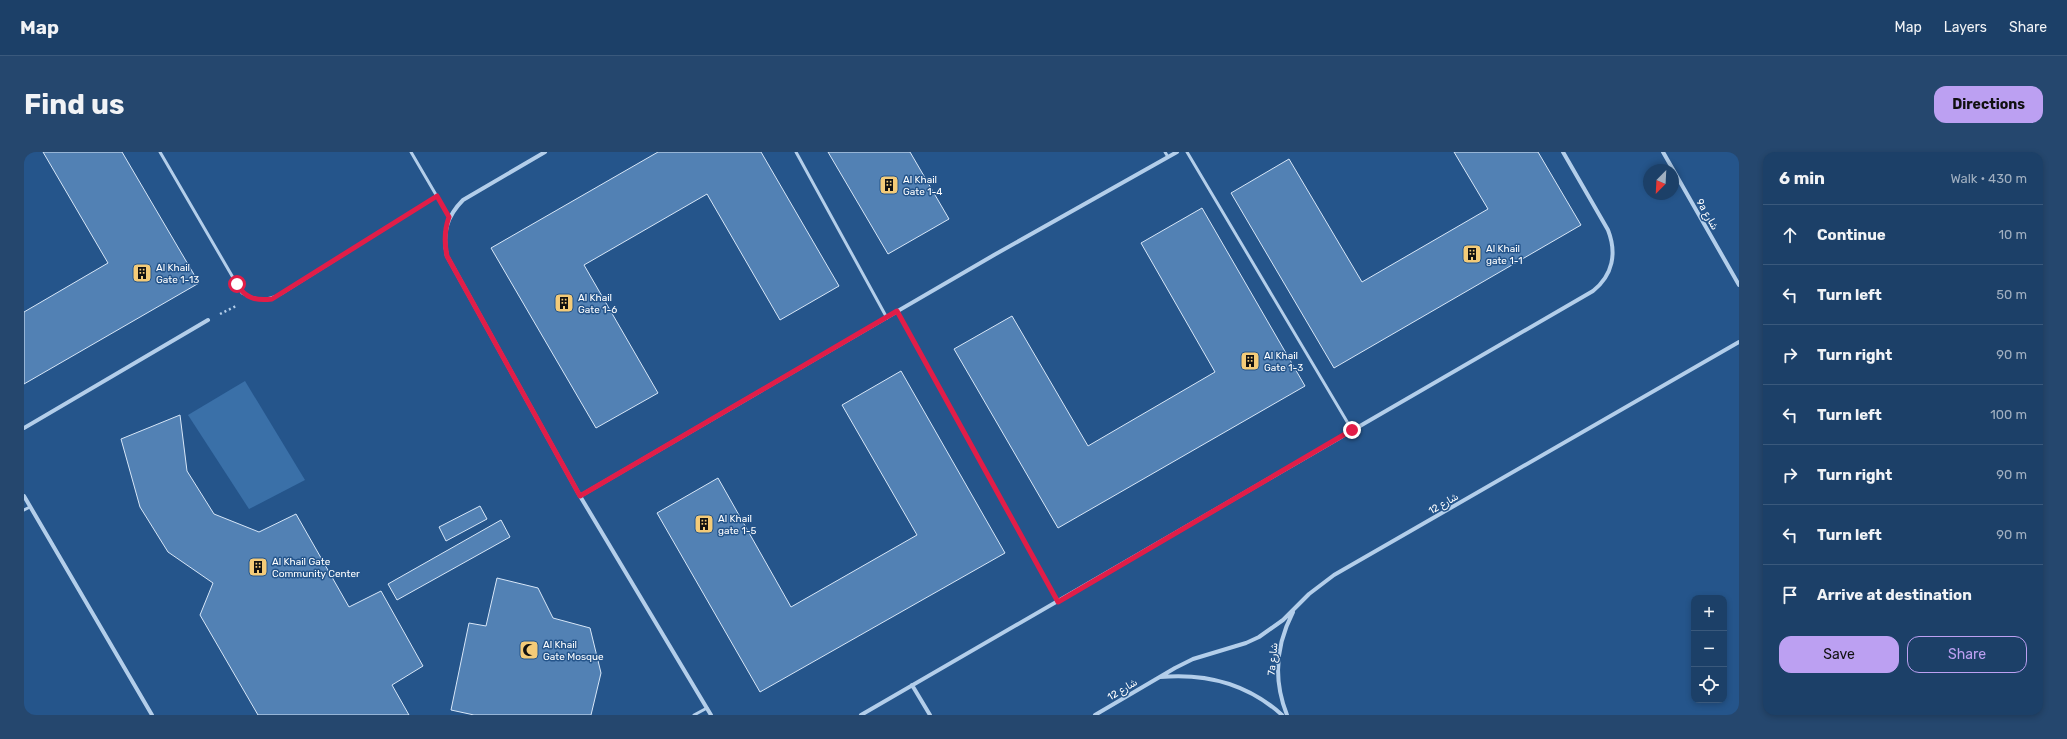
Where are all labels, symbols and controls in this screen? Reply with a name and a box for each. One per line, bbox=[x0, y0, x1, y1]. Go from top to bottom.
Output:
text: Map bbox=[20, 16, 59, 39]
text: Map bbox=[1895, 19, 1922, 36]
text: Layers bbox=[1944, 19, 1987, 36]
text: Share bbox=[2009, 19, 2047, 36]
button: Directions bbox=[1934, 86, 2043, 123]
text: Find us bbox=[24, 88, 124, 121]
north arrow bbox=[1643, 164, 1679, 200]
text: 6 min bbox=[1779, 168, 1825, 188]
text: Walk · 430 m bbox=[1950, 171, 2027, 186]
building icon: Al Khail Gate 1-4 bbox=[878, 174, 900, 196]
place label: Al Khail Gate 1-4 bbox=[903, 174, 943, 198]
street label: 9a شارع bbox=[1693, 197, 1721, 233]
icon: ahead bbox=[1779, 224, 1801, 246]
text: Continue bbox=[1817, 226, 1886, 244]
text: 10 m bbox=[1998, 227, 2027, 242]
building icon: Al Khail gate 1-1 bbox=[1461, 243, 1483, 265]
place label: Al Khail gate 1-1 bbox=[1486, 243, 1522, 267]
building icon: Al Khail Gate 1-13 bbox=[131, 262, 153, 284]
place label: Al Khail Gate 1-13 bbox=[156, 262, 199, 286]
route start bbox=[228, 275, 246, 293]
icon: left bbox=[1779, 284, 1801, 306]
text: Turn left bbox=[1817, 286, 1882, 304]
text: 50 m bbox=[1996, 287, 2027, 302]
building icon: Al Khail Gate 1-6 bbox=[553, 292, 575, 314]
place label: Al Khail Gate 1-6 bbox=[578, 292, 617, 316]
icon: right bbox=[1779, 344, 1801, 366]
text: Turn right bbox=[1817, 346, 1892, 364]
text: 90 m bbox=[1996, 347, 2027, 362]
building icon: Al Khail Gate 1-3 bbox=[1239, 350, 1261, 372]
place label: Al Khail Gate 1-3 bbox=[1264, 350, 1303, 374]
icon: left bbox=[1779, 404, 1801, 426]
text: Turn left bbox=[1817, 406, 1882, 424]
text: 100 m bbox=[1990, 407, 2027, 422]
route end bbox=[1343, 421, 1361, 439]
icon: right bbox=[1779, 464, 1801, 486]
text: Turn right bbox=[1817, 466, 1892, 484]
text: 90 m bbox=[1996, 467, 2027, 482]
street label: شارع 12 bbox=[1426, 491, 1461, 518]
building icon: Al Khail gate 1-5 bbox=[693, 513, 715, 535]
place label: Al Khail gate 1-5 bbox=[718, 513, 756, 537]
icon: left bbox=[1779, 524, 1801, 546]
text: Turn left bbox=[1817, 526, 1882, 544]
text: 90 m bbox=[1996, 527, 2027, 542]
building icon: Al Khail Gate Community Center bbox=[247, 556, 269, 578]
place label: Al Khail Gate Community Center bbox=[272, 556, 360, 580]
icon: arrive bbox=[1779, 584, 1801, 606]
text: Arrive at destination bbox=[1817, 586, 1972, 604]
map controls bbox=[1691, 595, 1727, 703]
button: + bbox=[1691, 595, 1727, 631]
button: − bbox=[1691, 631, 1727, 667]
button: Save bbox=[1779, 636, 1899, 673]
button: Share bbox=[1907, 636, 2027, 673]
mosque icon: Al Khail Gate Mosque bbox=[518, 639, 540, 661]
place label: Al Khail Gate Mosque bbox=[543, 639, 604, 663]
street label: 7a شارع bbox=[1266, 642, 1281, 676]
button: locate bbox=[1691, 667, 1727, 703]
street label: شارع 12 bbox=[1105, 676, 1140, 704]

